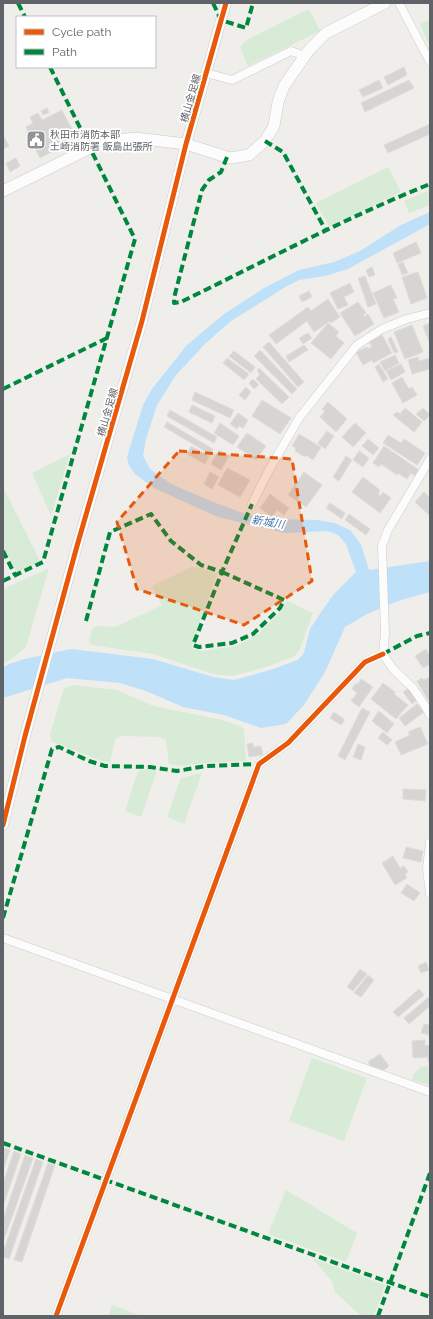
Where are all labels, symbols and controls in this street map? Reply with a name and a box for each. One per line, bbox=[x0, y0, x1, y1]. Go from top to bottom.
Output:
legend bbox=[16, 16, 156, 68]
text: Cycle path bbox=[52, 25, 111, 39]
text: Path bbox=[52, 45, 77, 59]
street label: 横山金足線 bbox=[178, 73, 203, 124]
public building icon: 秋田市消防本部 土崎消防署 飯島出張所 bbox=[25, 129, 47, 151]
place label: 秋田市消防本部 土崎消防署 飯島出張所 bbox=[50, 129, 153, 152]
street label: 横山金足線 bbox=[95, 387, 120, 438]
water label: 新城川 bbox=[251, 513, 286, 532]

